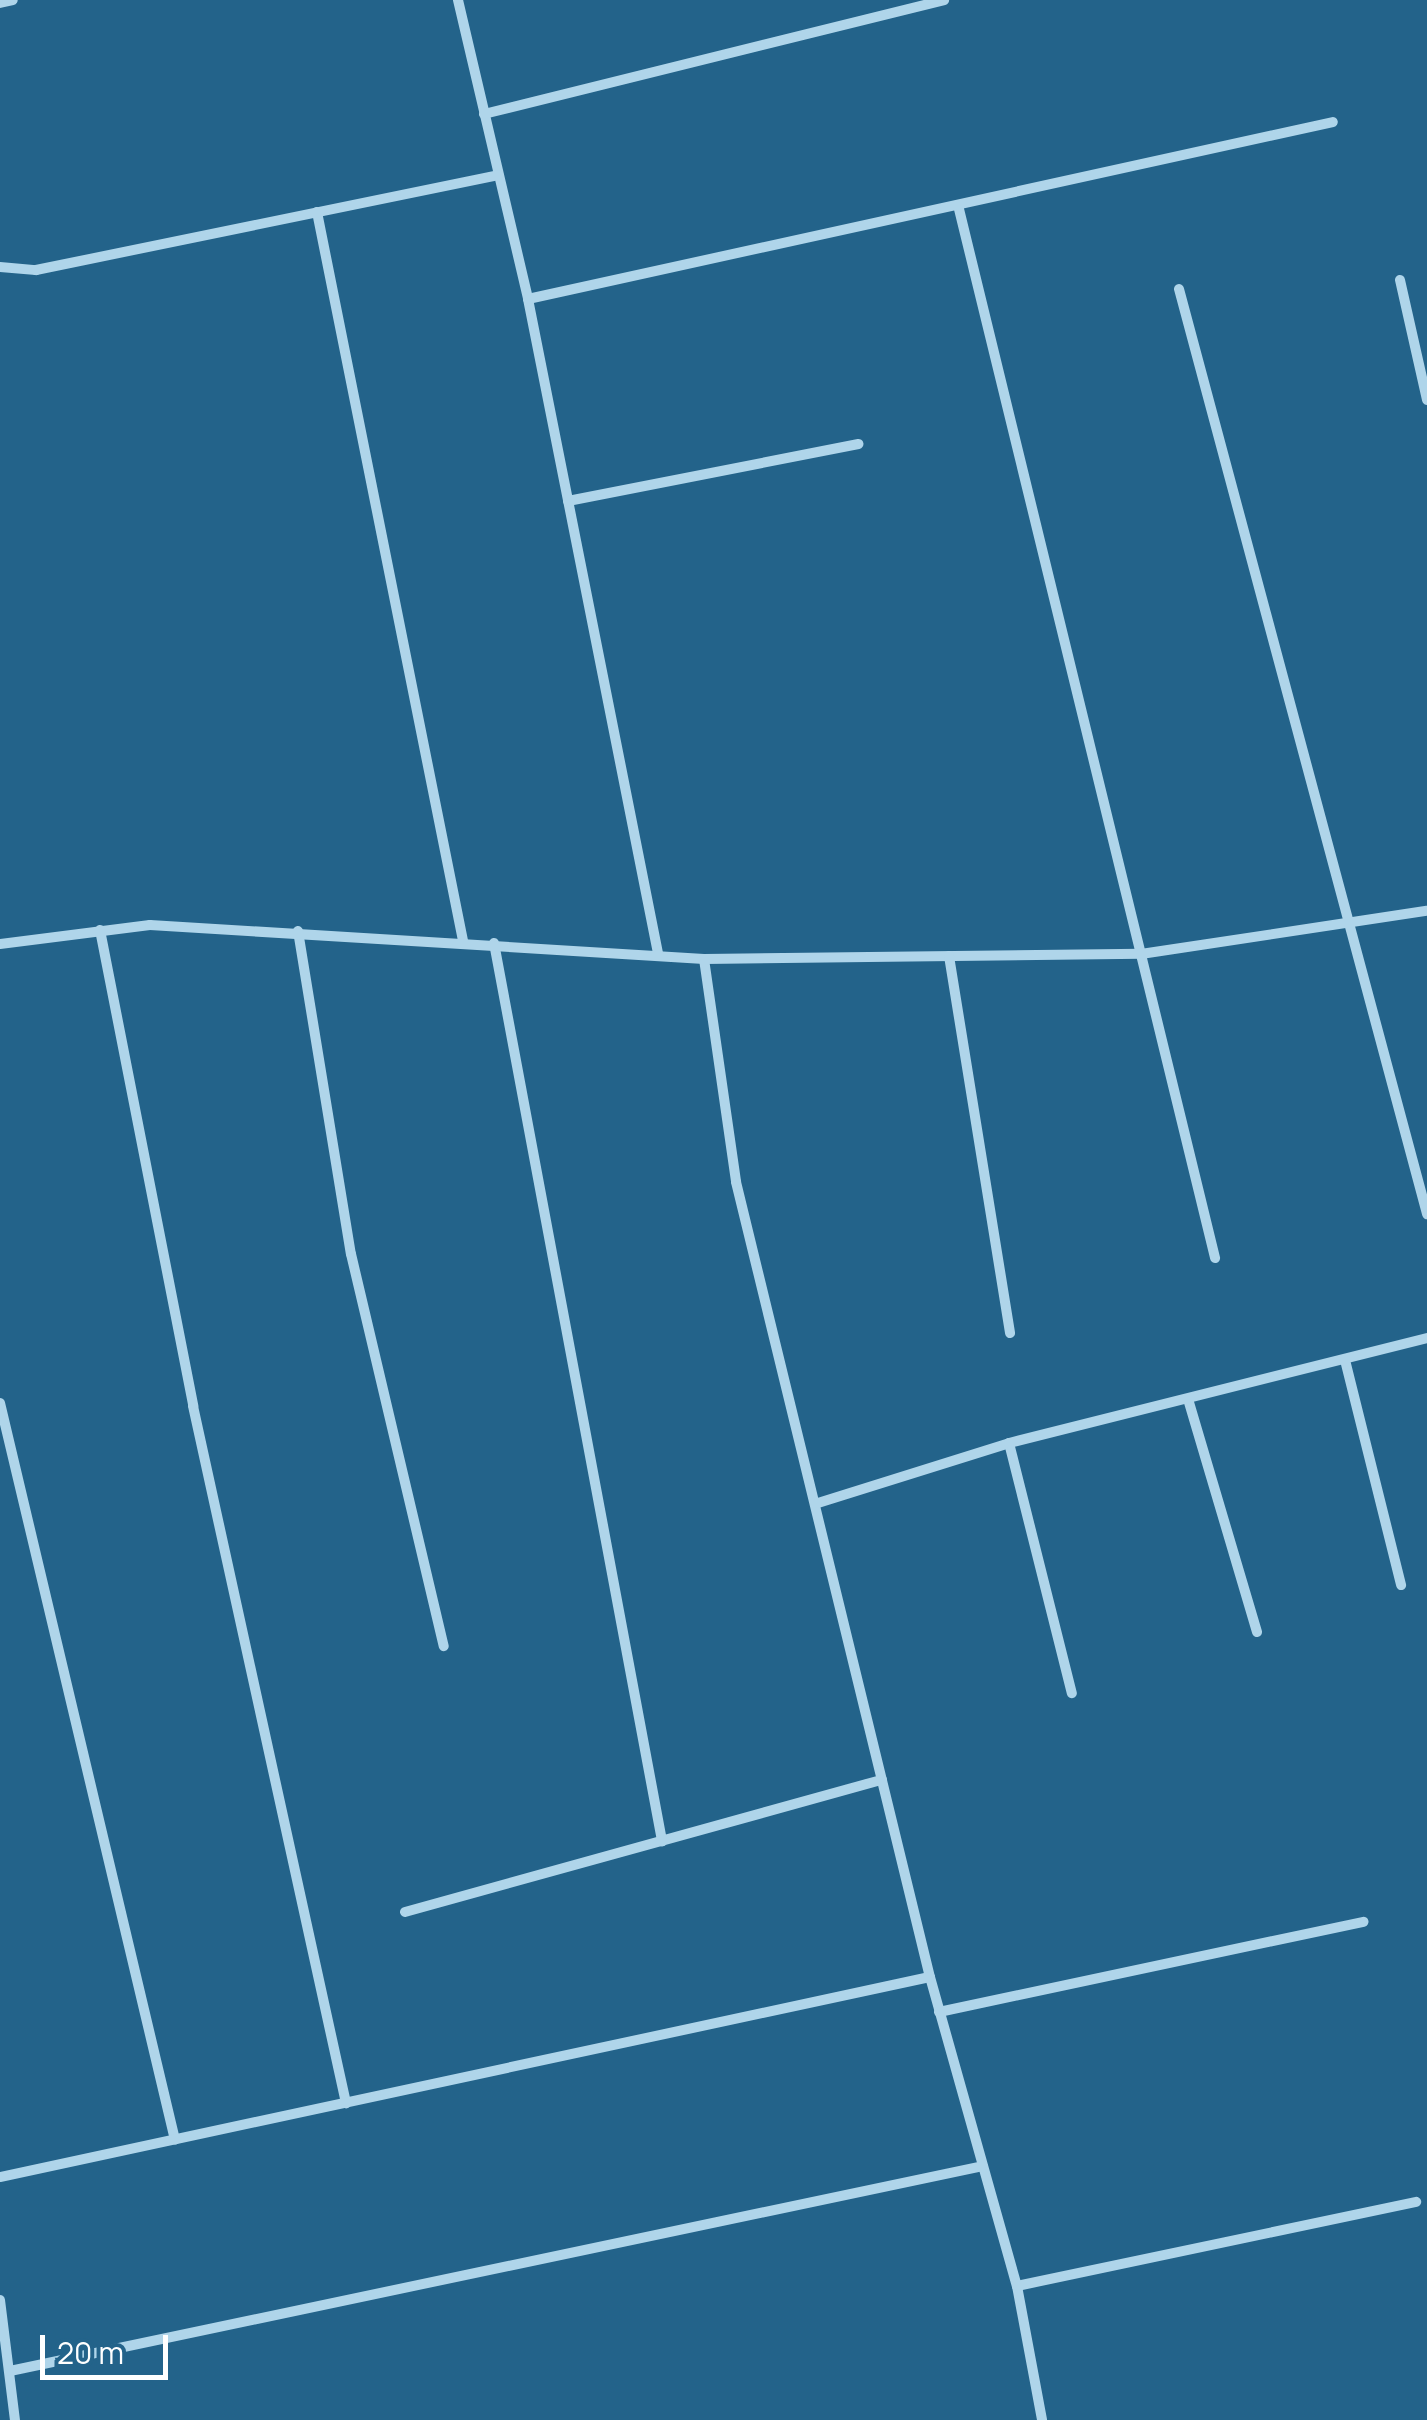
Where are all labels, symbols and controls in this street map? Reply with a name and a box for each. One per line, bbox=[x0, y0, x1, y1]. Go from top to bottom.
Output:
scale bar bbox=[45, 2315, 172, 2377]
text: 20 m bbox=[57, 2332, 124, 2373]

